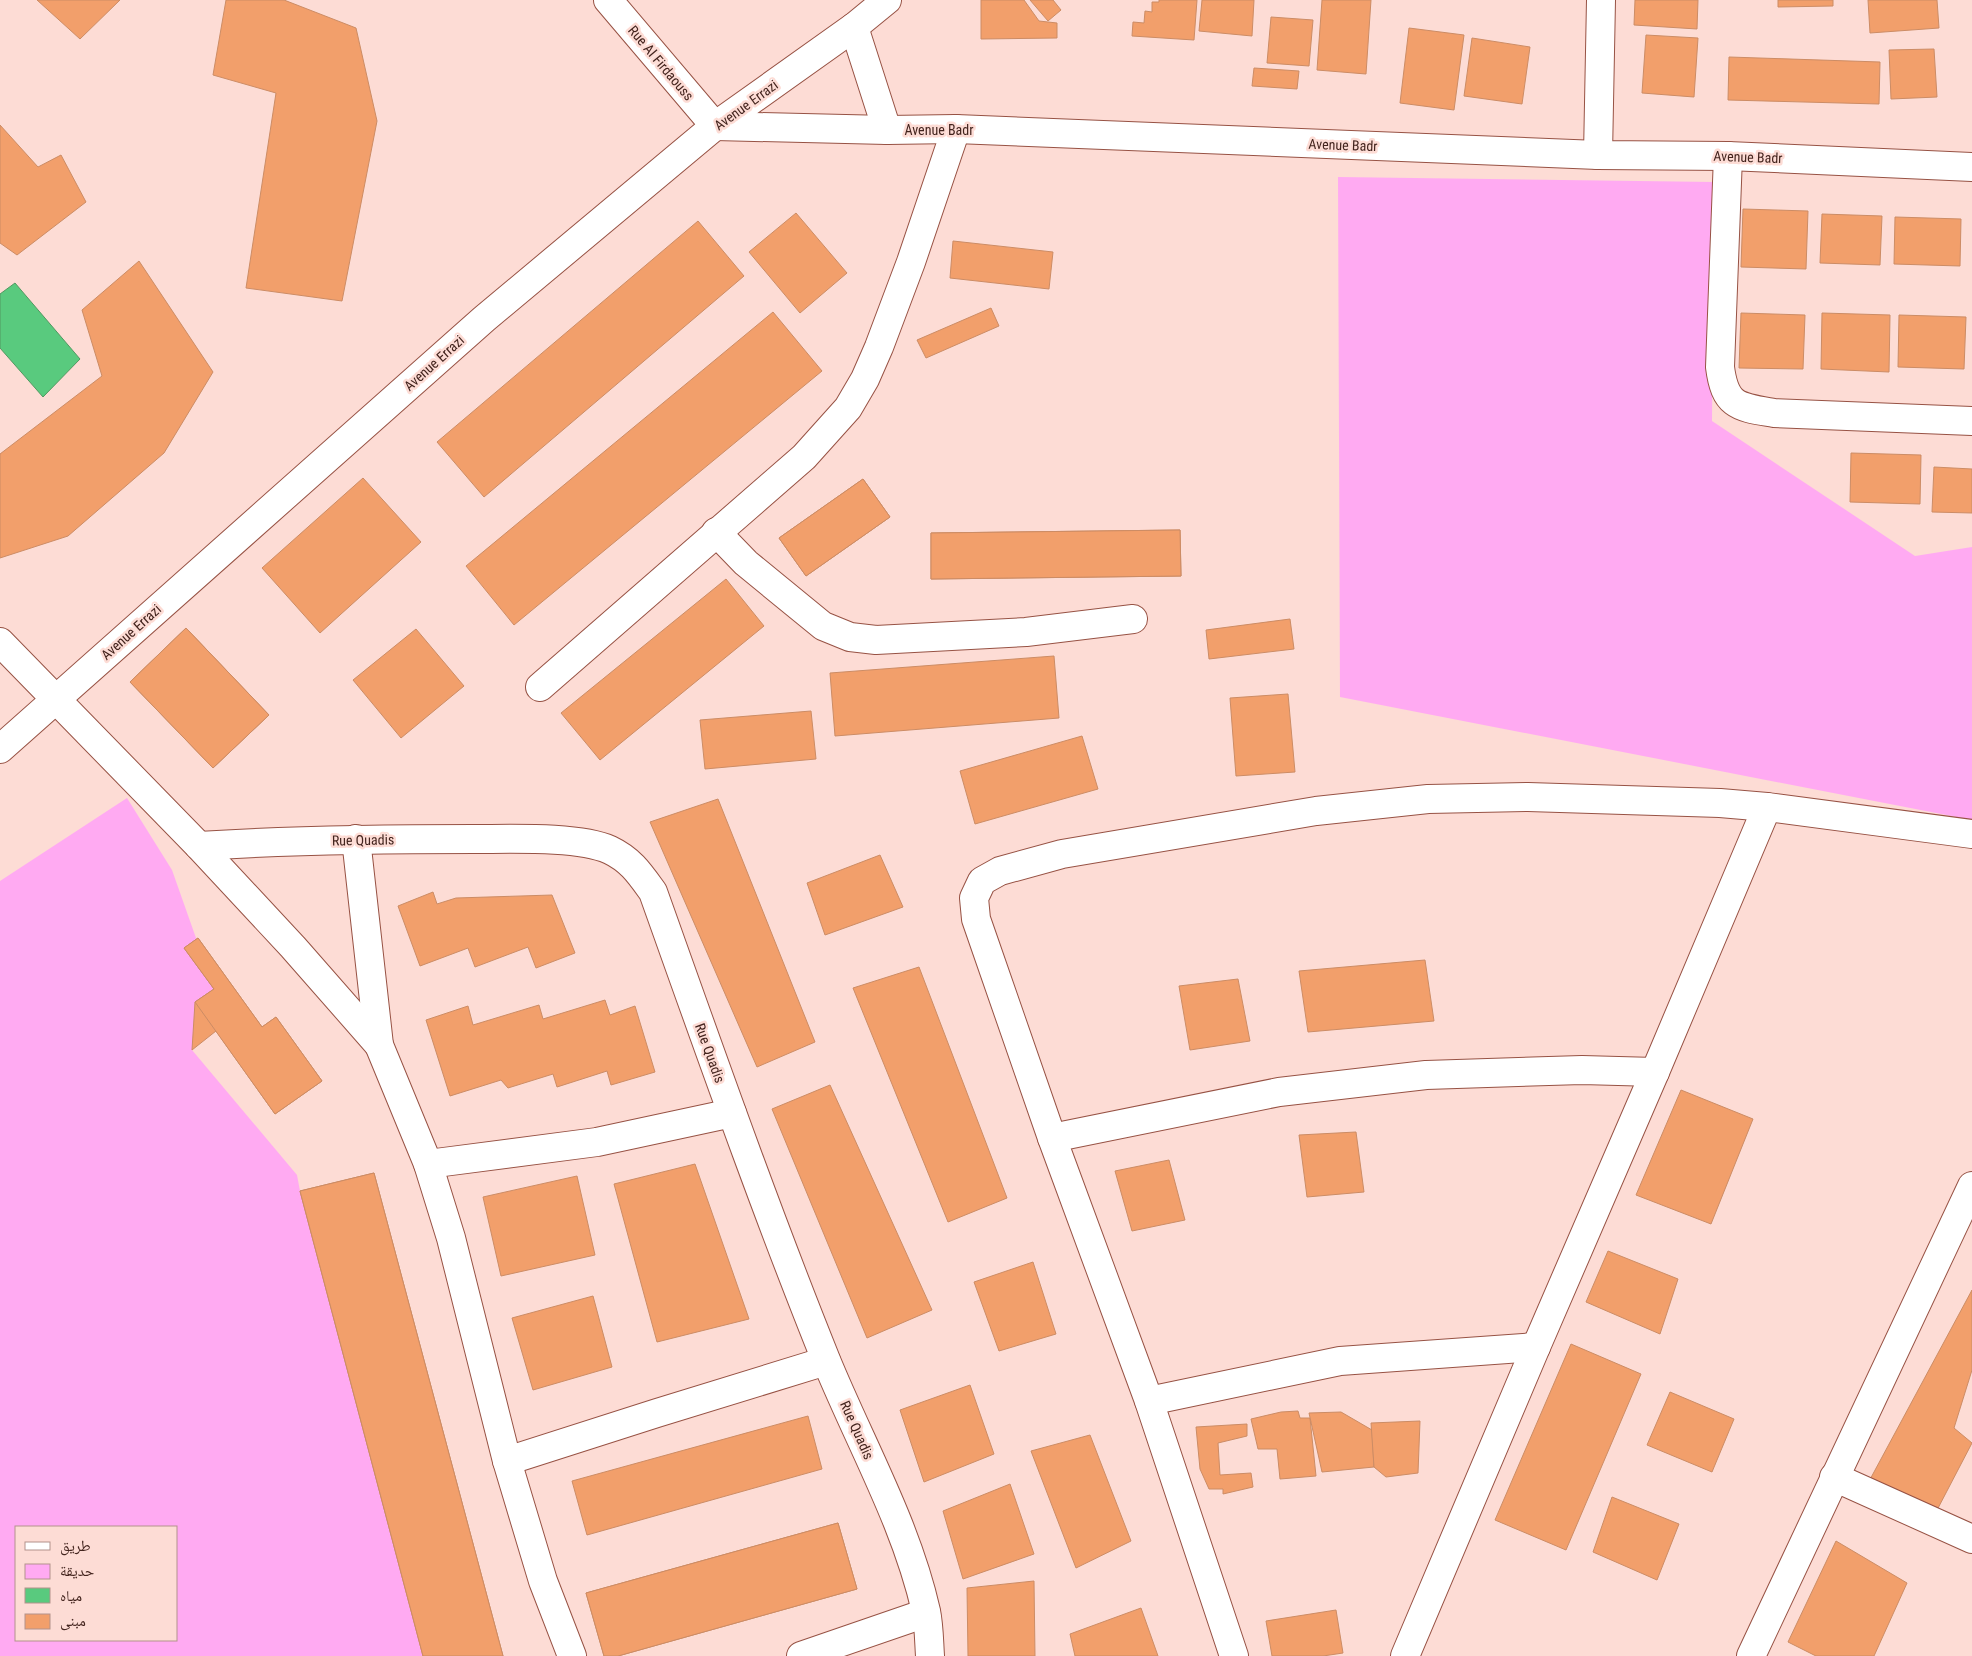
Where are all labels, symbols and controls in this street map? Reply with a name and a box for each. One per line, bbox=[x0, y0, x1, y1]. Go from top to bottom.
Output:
street label: Rue Al Firdaouss bbox=[625, 22, 697, 104]
street label: Avenue Errazi bbox=[711, 77, 781, 133]
street label: Avenue Badr bbox=[904, 122, 974, 138]
street label: Avenue Badr bbox=[1308, 136, 1378, 154]
street label: Avenue Badr bbox=[1713, 148, 1783, 166]
street label: Avenue Errazi bbox=[401, 332, 467, 394]
street label: Avenue Errazi bbox=[98, 601, 164, 663]
street label: Rue Quadis bbox=[332, 831, 394, 849]
street label: Rue Quadis bbox=[692, 1021, 728, 1085]
street label: Rue Quadis bbox=[837, 1398, 877, 1462]
legend bbox=[15, 1526, 178, 1641]
text: طريق bbox=[60, 1537, 91, 1556]
text: حديقة bbox=[60, 1562, 95, 1580]
text: مياه bbox=[60, 1587, 82, 1605]
text: مبنى bbox=[60, 1612, 86, 1631]

